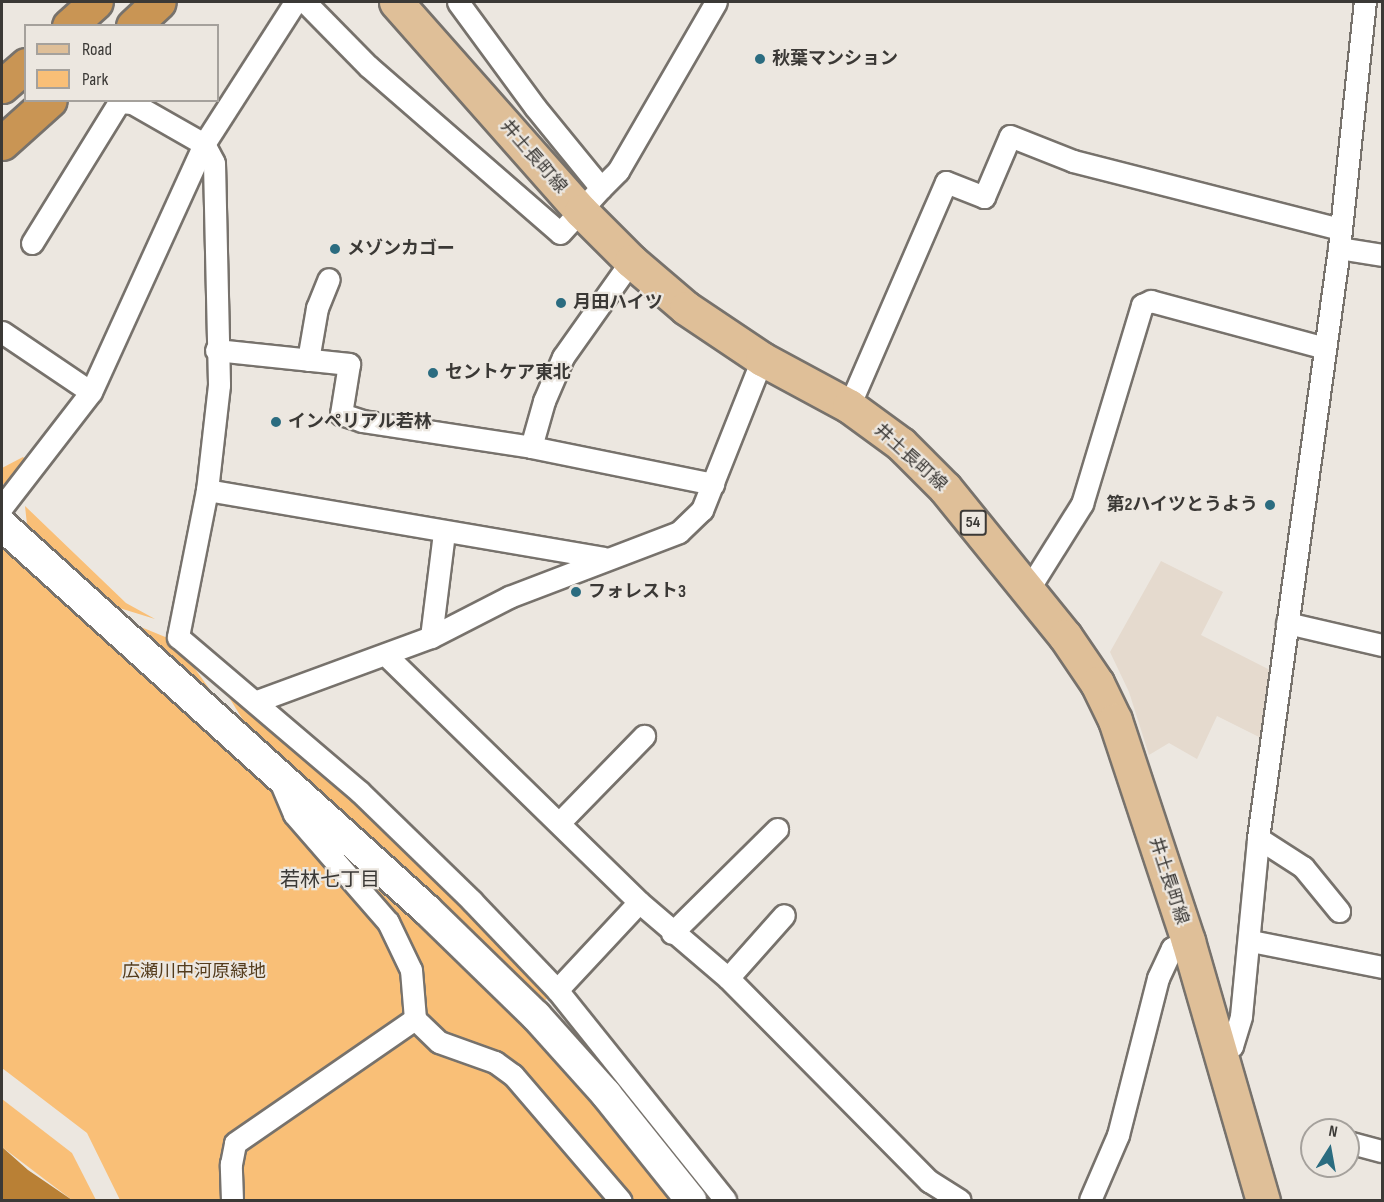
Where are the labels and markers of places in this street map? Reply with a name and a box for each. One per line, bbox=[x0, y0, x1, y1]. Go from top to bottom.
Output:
place label: 秋葉マンション bbox=[772, 48, 898, 70]
marker: 秋葉マンション bbox=[753, 52, 767, 66]
place label: メゾンカゴー bbox=[347, 238, 455, 260]
marker: メゾンカゴー bbox=[328, 242, 342, 256]
place label: 月田ハイツ bbox=[573, 292, 663, 314]
marker: 月田ハイツ bbox=[554, 296, 568, 310]
place label: セントケア東北 bbox=[445, 362, 571, 384]
marker: セントケア東北 bbox=[426, 366, 440, 380]
place label: インペリアル若林 bbox=[288, 411, 432, 433]
marker: インペリアル若林 bbox=[269, 415, 283, 429]
place label: 第2ハイツとうよう bbox=[1106, 494, 1258, 516]
marker: 第2ハイツとうよう bbox=[1263, 498, 1277, 512]
place label: フォレスト3 bbox=[588, 581, 686, 603]
marker: フォレスト3 bbox=[569, 585, 583, 599]

